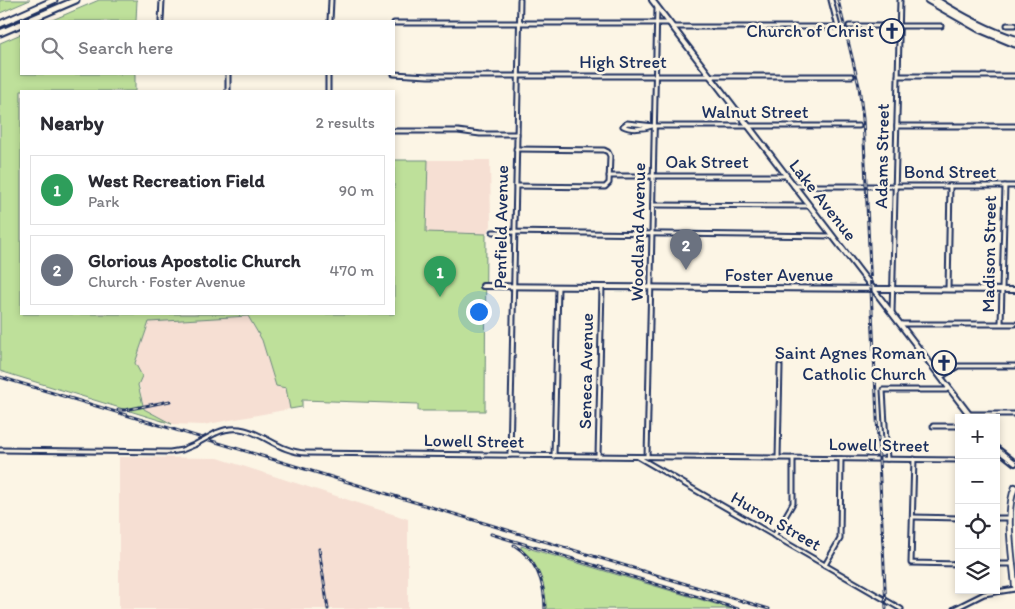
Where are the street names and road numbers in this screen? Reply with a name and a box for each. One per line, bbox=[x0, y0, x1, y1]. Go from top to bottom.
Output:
street label: High Street bbox=[579, 51, 667, 73]
street label: Walnut Street bbox=[701, 101, 809, 123]
street label: Adams Street bbox=[870, 103, 894, 209]
street label: Oak Street bbox=[665, 151, 749, 173]
street label: Lake Avenue bbox=[784, 155, 862, 245]
street label: Bond Street bbox=[904, 161, 997, 183]
street label: Woodland Avenue bbox=[626, 162, 650, 302]
street label: Penfield Avenue bbox=[489, 165, 513, 289]
street label: Madison Street bbox=[977, 195, 1001, 313]
street label: Foster Avenue bbox=[725, 264, 833, 286]
street label: Seneca Avenue bbox=[574, 313, 598, 429]
street label: Lowell Street bbox=[423, 429, 525, 453]
street label: Lowell Street bbox=[828, 433, 930, 457]
street label: Huron Street bbox=[727, 486, 825, 556]

